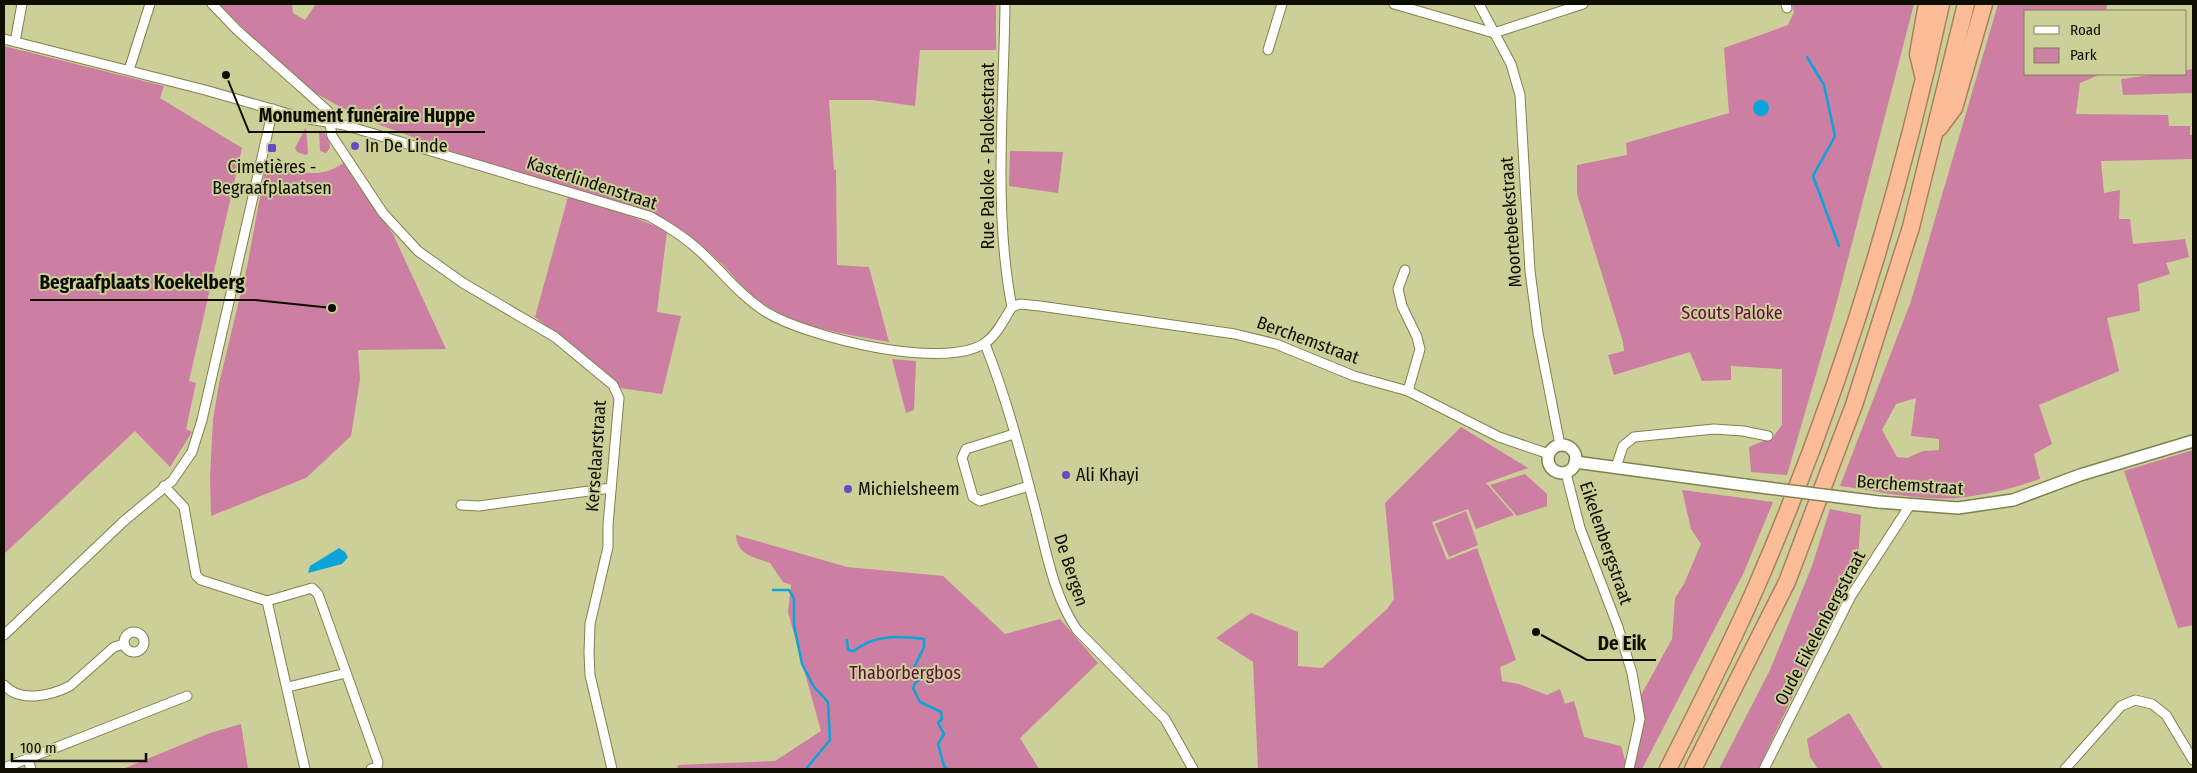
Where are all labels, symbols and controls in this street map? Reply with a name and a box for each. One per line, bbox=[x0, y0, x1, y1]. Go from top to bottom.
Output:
legend bbox=[2024, 10, 2187, 75]
text: Road bbox=[2070, 21, 2101, 39]
text: Park bbox=[2070, 46, 2097, 64]
street label: Rue Paloke - Palokestraat bbox=[977, 62, 999, 249]
callout: Monument funéraire Huppe bbox=[249, 98, 485, 132]
text: Monument funéraire Huppe bbox=[259, 104, 476, 127]
place label: In De Linde bbox=[365, 135, 448, 157]
marker: In De Linde bbox=[349, 140, 361, 152]
marker: Cimetières - Begraafplaatsen bbox=[266, 142, 278, 154]
street label: Kasterlindenstraat bbox=[524, 152, 660, 215]
place label: Cimetières - Begraafplaatsen bbox=[212, 156, 332, 199]
street label: Moortebeekstraat bbox=[1495, 156, 1527, 288]
callout: Begraafplaats Koekelberg bbox=[30, 266, 255, 300]
text: Begraafplaats Koekelberg bbox=[39, 271, 245, 294]
park label: Scouts Paloke bbox=[1681, 302, 1783, 324]
street label: Berchemstraat bbox=[1254, 311, 1362, 369]
street label: Kerselaarstraat bbox=[581, 399, 611, 513]
place label: Ali Khayi bbox=[1076, 464, 1139, 486]
marker: Ali Khayi bbox=[1060, 469, 1072, 481]
street label: Berchemstraat bbox=[1856, 470, 1964, 500]
place label: Michielsheem bbox=[858, 478, 960, 500]
street label: Eikelenbergstraat bbox=[1575, 479, 1637, 608]
marker: Michielsheem bbox=[842, 483, 854, 495]
street label: De Bergen bbox=[1049, 531, 1093, 609]
street label: Oude Eikelenbergstraat bbox=[1770, 547, 1870, 709]
callout: De Eik bbox=[1587, 626, 1656, 660]
text: De Eik bbox=[1598, 632, 1647, 655]
park label: Thaborbergbos bbox=[849, 662, 961, 684]
scale bar bbox=[12, 730, 146, 762]
text: 100 m bbox=[20, 739, 57, 757]

